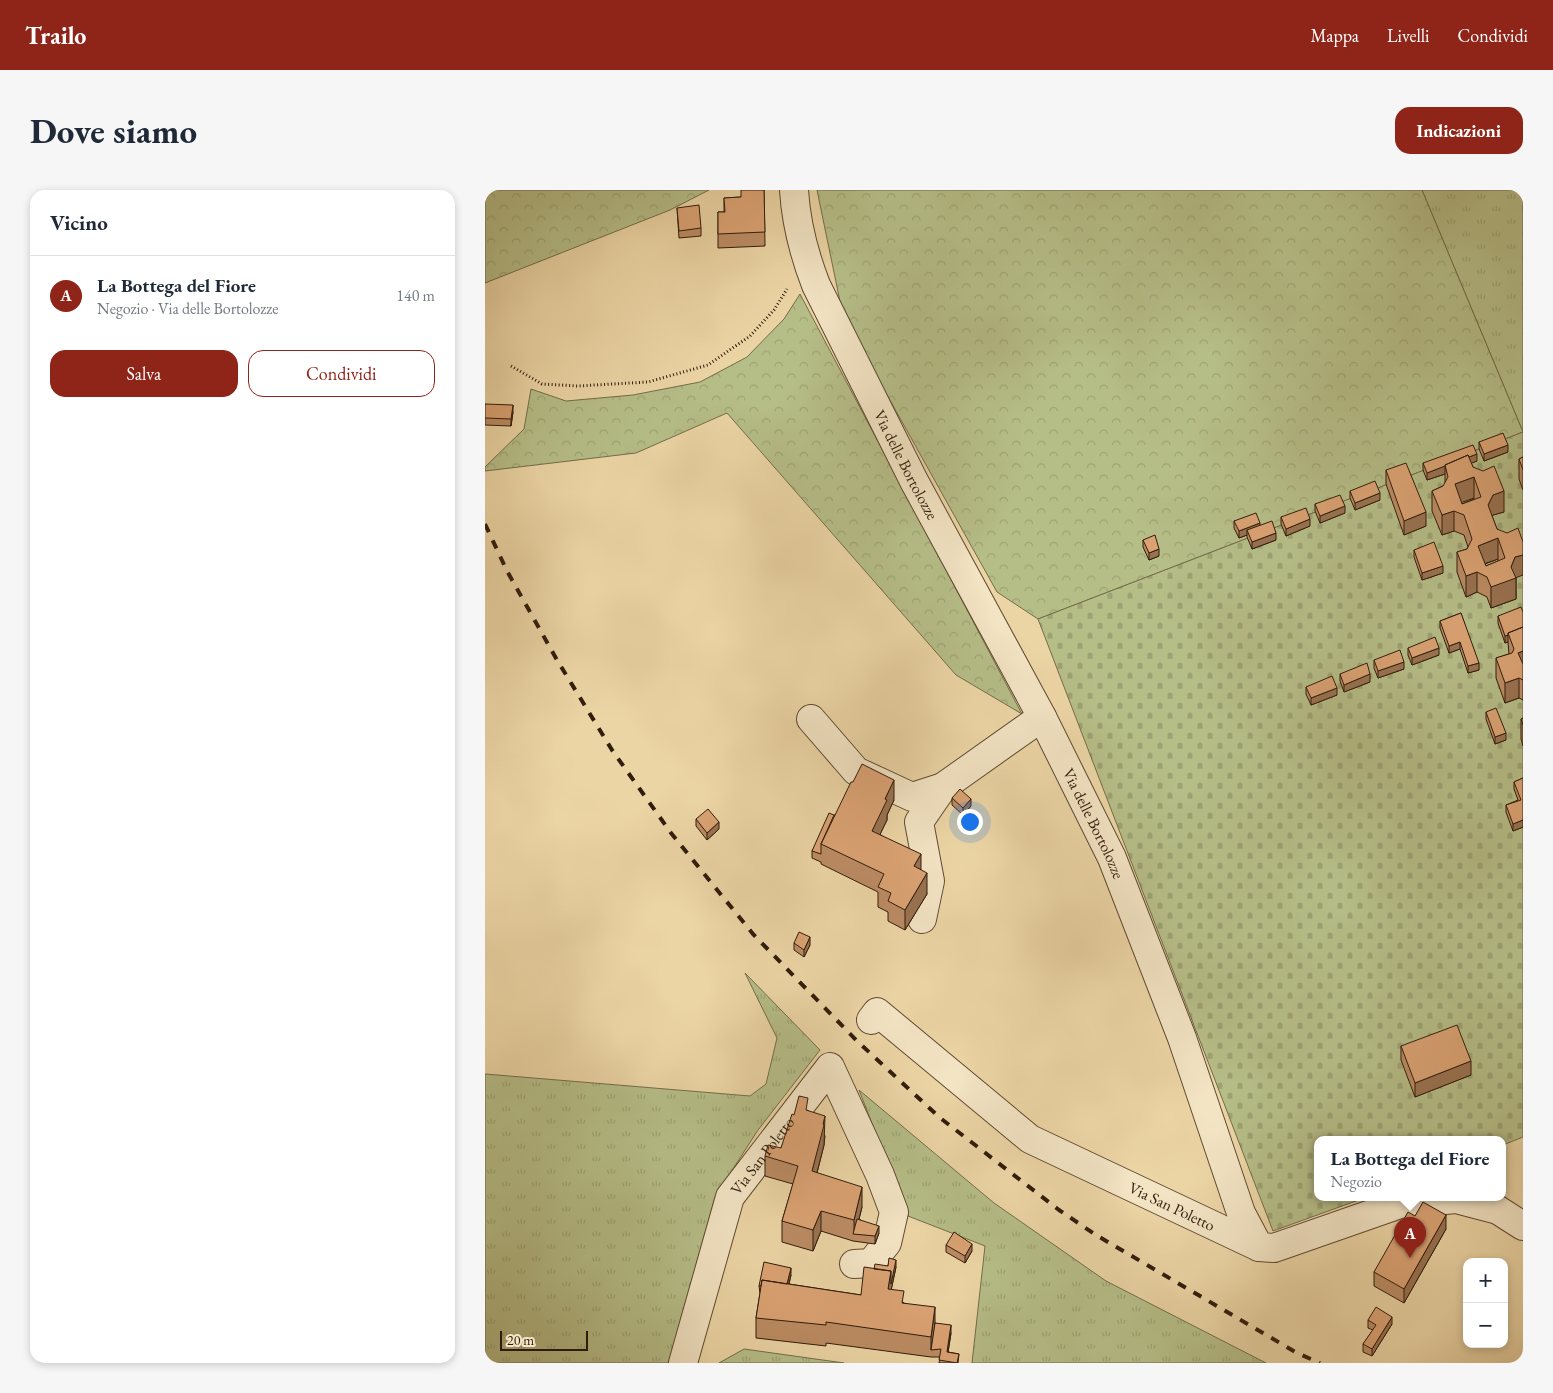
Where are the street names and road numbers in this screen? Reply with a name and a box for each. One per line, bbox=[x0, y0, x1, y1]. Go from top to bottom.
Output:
street label: Via delle Bortolozze bbox=[870, 406, 943, 523]
street label: Via delle Bortolozze bbox=[1058, 764, 1130, 882]
street label: Via San Poletto bbox=[725, 1112, 799, 1199]
street label: Via San Poletto bbox=[1125, 1177, 1219, 1235]

